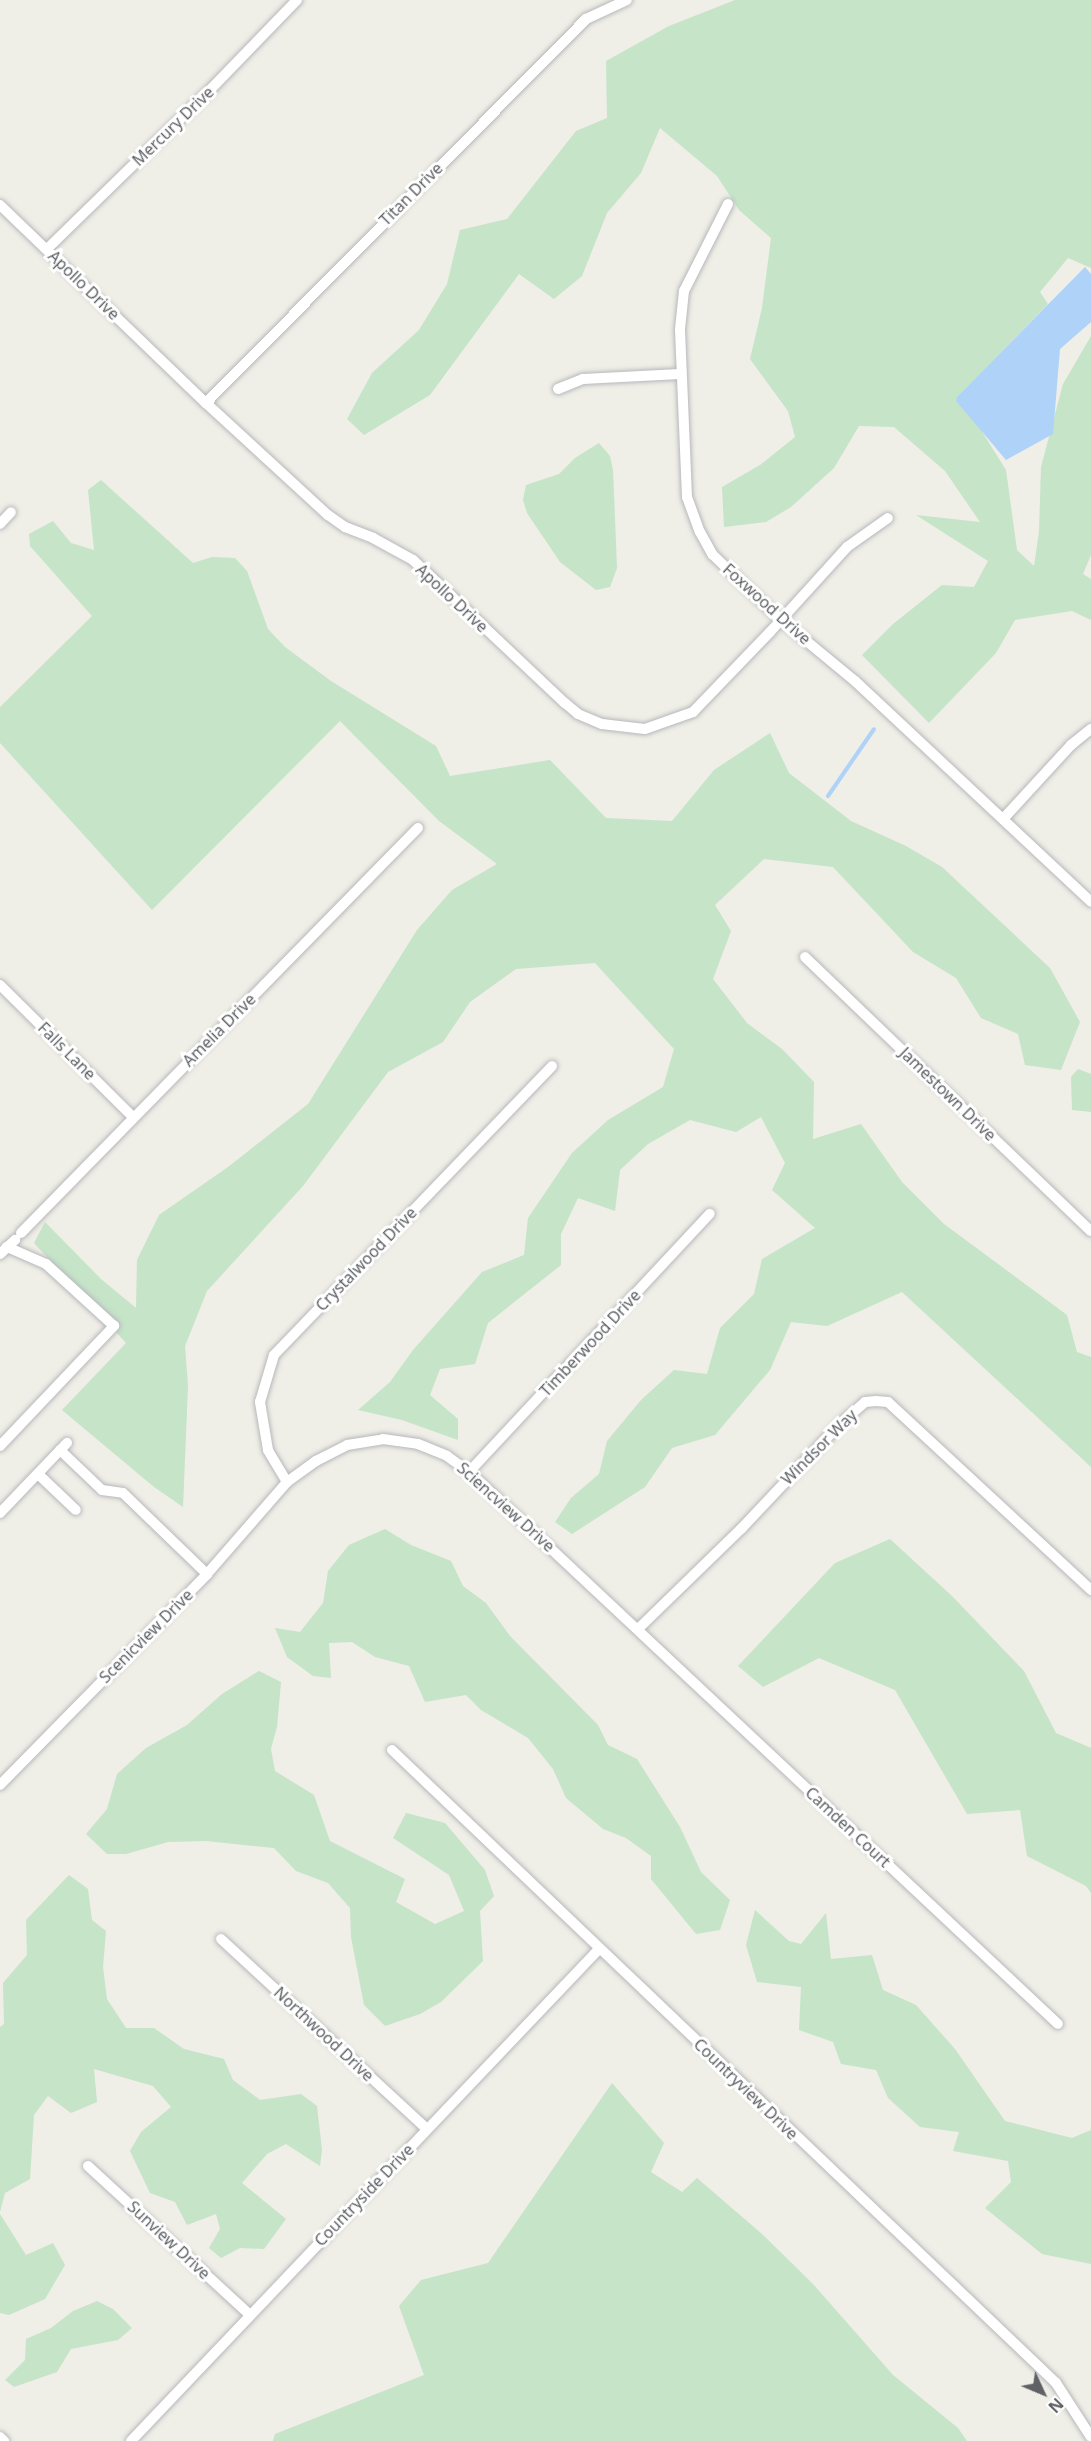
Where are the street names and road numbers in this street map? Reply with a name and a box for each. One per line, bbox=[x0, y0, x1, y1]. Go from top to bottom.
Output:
street label: Mercury Drive bbox=[128, 82, 218, 170]
street label: Titan Drive bbox=[375, 158, 447, 230]
street label: Apollo Drive bbox=[44, 246, 124, 324]
street label: Apollo Drive bbox=[412, 560, 492, 636]
street label: Foxwood Drive bbox=[719, 560, 815, 648]
street label: Amelia Drive bbox=[179, 990, 259, 1070]
street label: Falls Lane bbox=[34, 1018, 100, 1084]
street label: Jamestown Drive bbox=[896, 1043, 1000, 1145]
street label: Crystalwood Drive bbox=[312, 1203, 420, 1315]
street label: Timberwood Drive bbox=[536, 1286, 644, 1400]
street label: Windsor Way bbox=[777, 1405, 861, 1489]
street label: Sciencview Drive bbox=[453, 1458, 559, 1556]
street label: Scenicview Drive bbox=[95, 1585, 197, 1687]
street label: Camden Court bbox=[802, 1783, 894, 1871]
street label: Northwood Drive bbox=[270, 1983, 378, 2085]
street label: Countryview Drive bbox=[690, 2034, 802, 2144]
street label: Countryside Drive bbox=[310, 2140, 418, 2250]
street label: Sunview Drive bbox=[124, 2197, 214, 2283]

